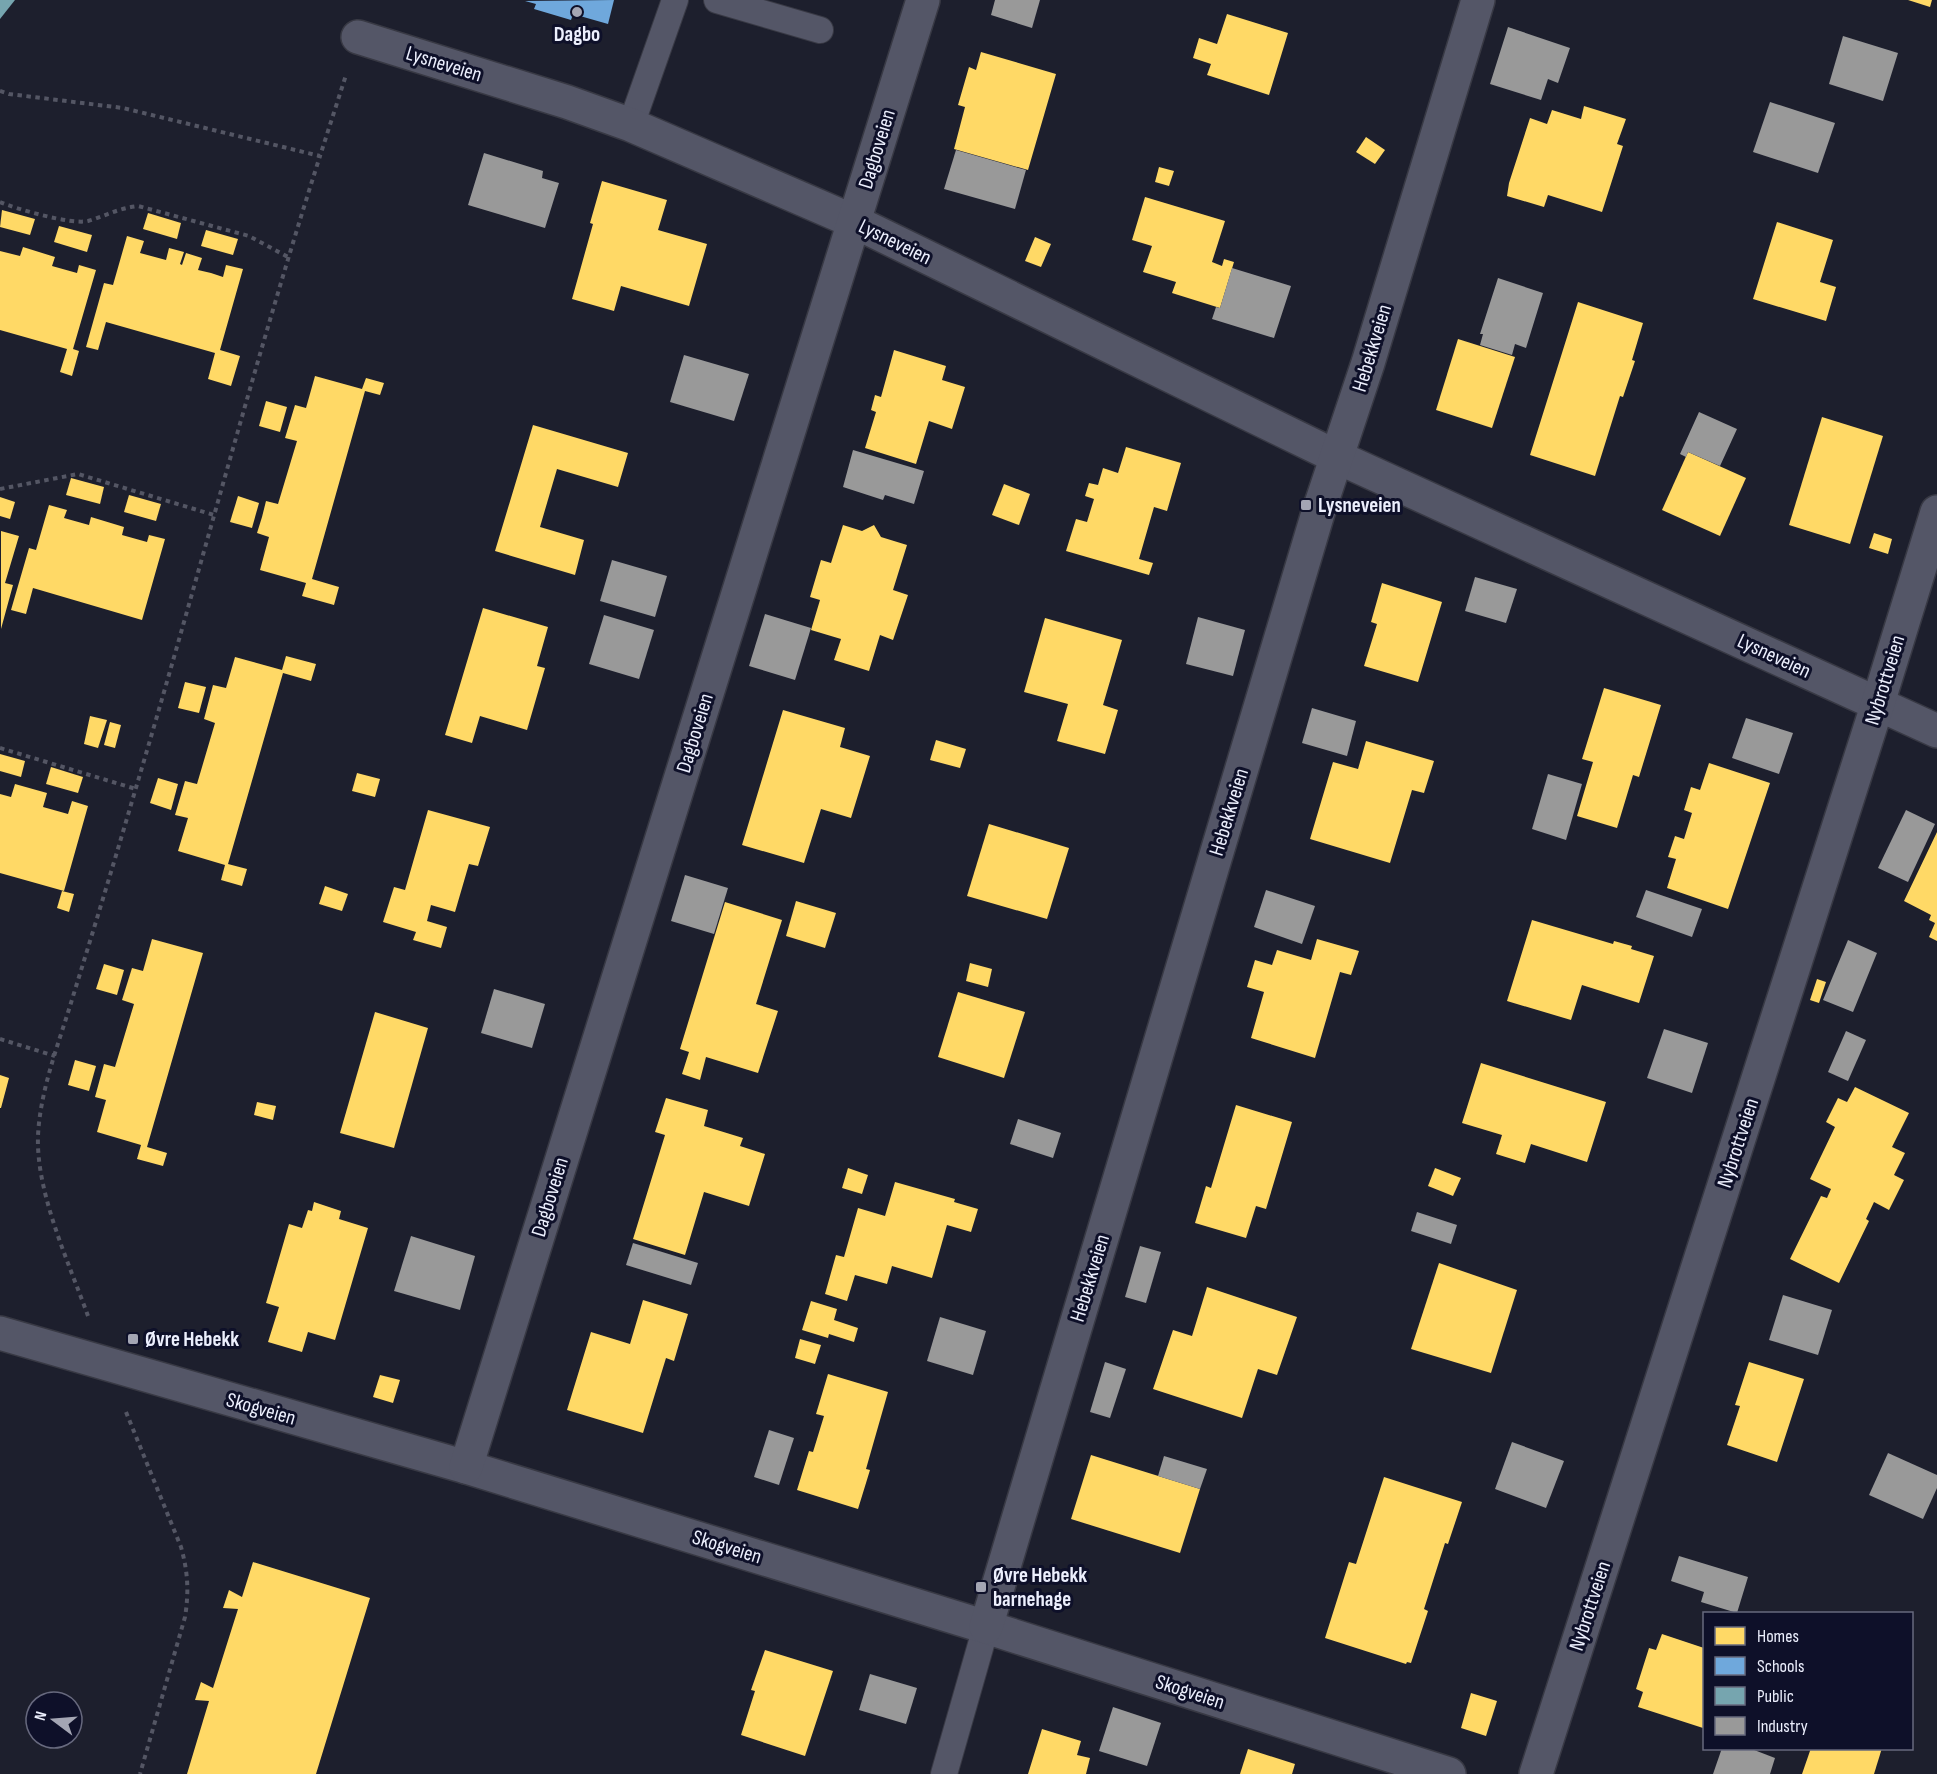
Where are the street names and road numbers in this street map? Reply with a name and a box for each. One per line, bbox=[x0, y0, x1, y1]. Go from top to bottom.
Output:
street label: Lysneveien bbox=[403, 41, 485, 87]
street label: Dagboveien bbox=[853, 106, 901, 192]
street label: Lysneveien bbox=[854, 214, 936, 270]
street label: Hebekkveien bbox=[1347, 301, 1397, 395]
street label: Lysneveien bbox=[1733, 628, 1815, 684]
street label: Nybrottveien bbox=[1860, 632, 1910, 728]
street label: Dagboveien bbox=[671, 690, 719, 776]
street label: Hebekkveien bbox=[1204, 765, 1254, 859]
street label: Nybrottveien bbox=[1712, 1095, 1764, 1191]
street label: Dagboveien bbox=[526, 1154, 574, 1240]
street label: Hebekkveien bbox=[1065, 1231, 1115, 1325]
street label: Skogveien bbox=[223, 1387, 299, 1431]
street label: Skogveien bbox=[689, 1525, 765, 1569]
street label: Nybrottveien bbox=[1564, 1558, 1616, 1654]
street label: Skogveien bbox=[1152, 1669, 1228, 1715]

